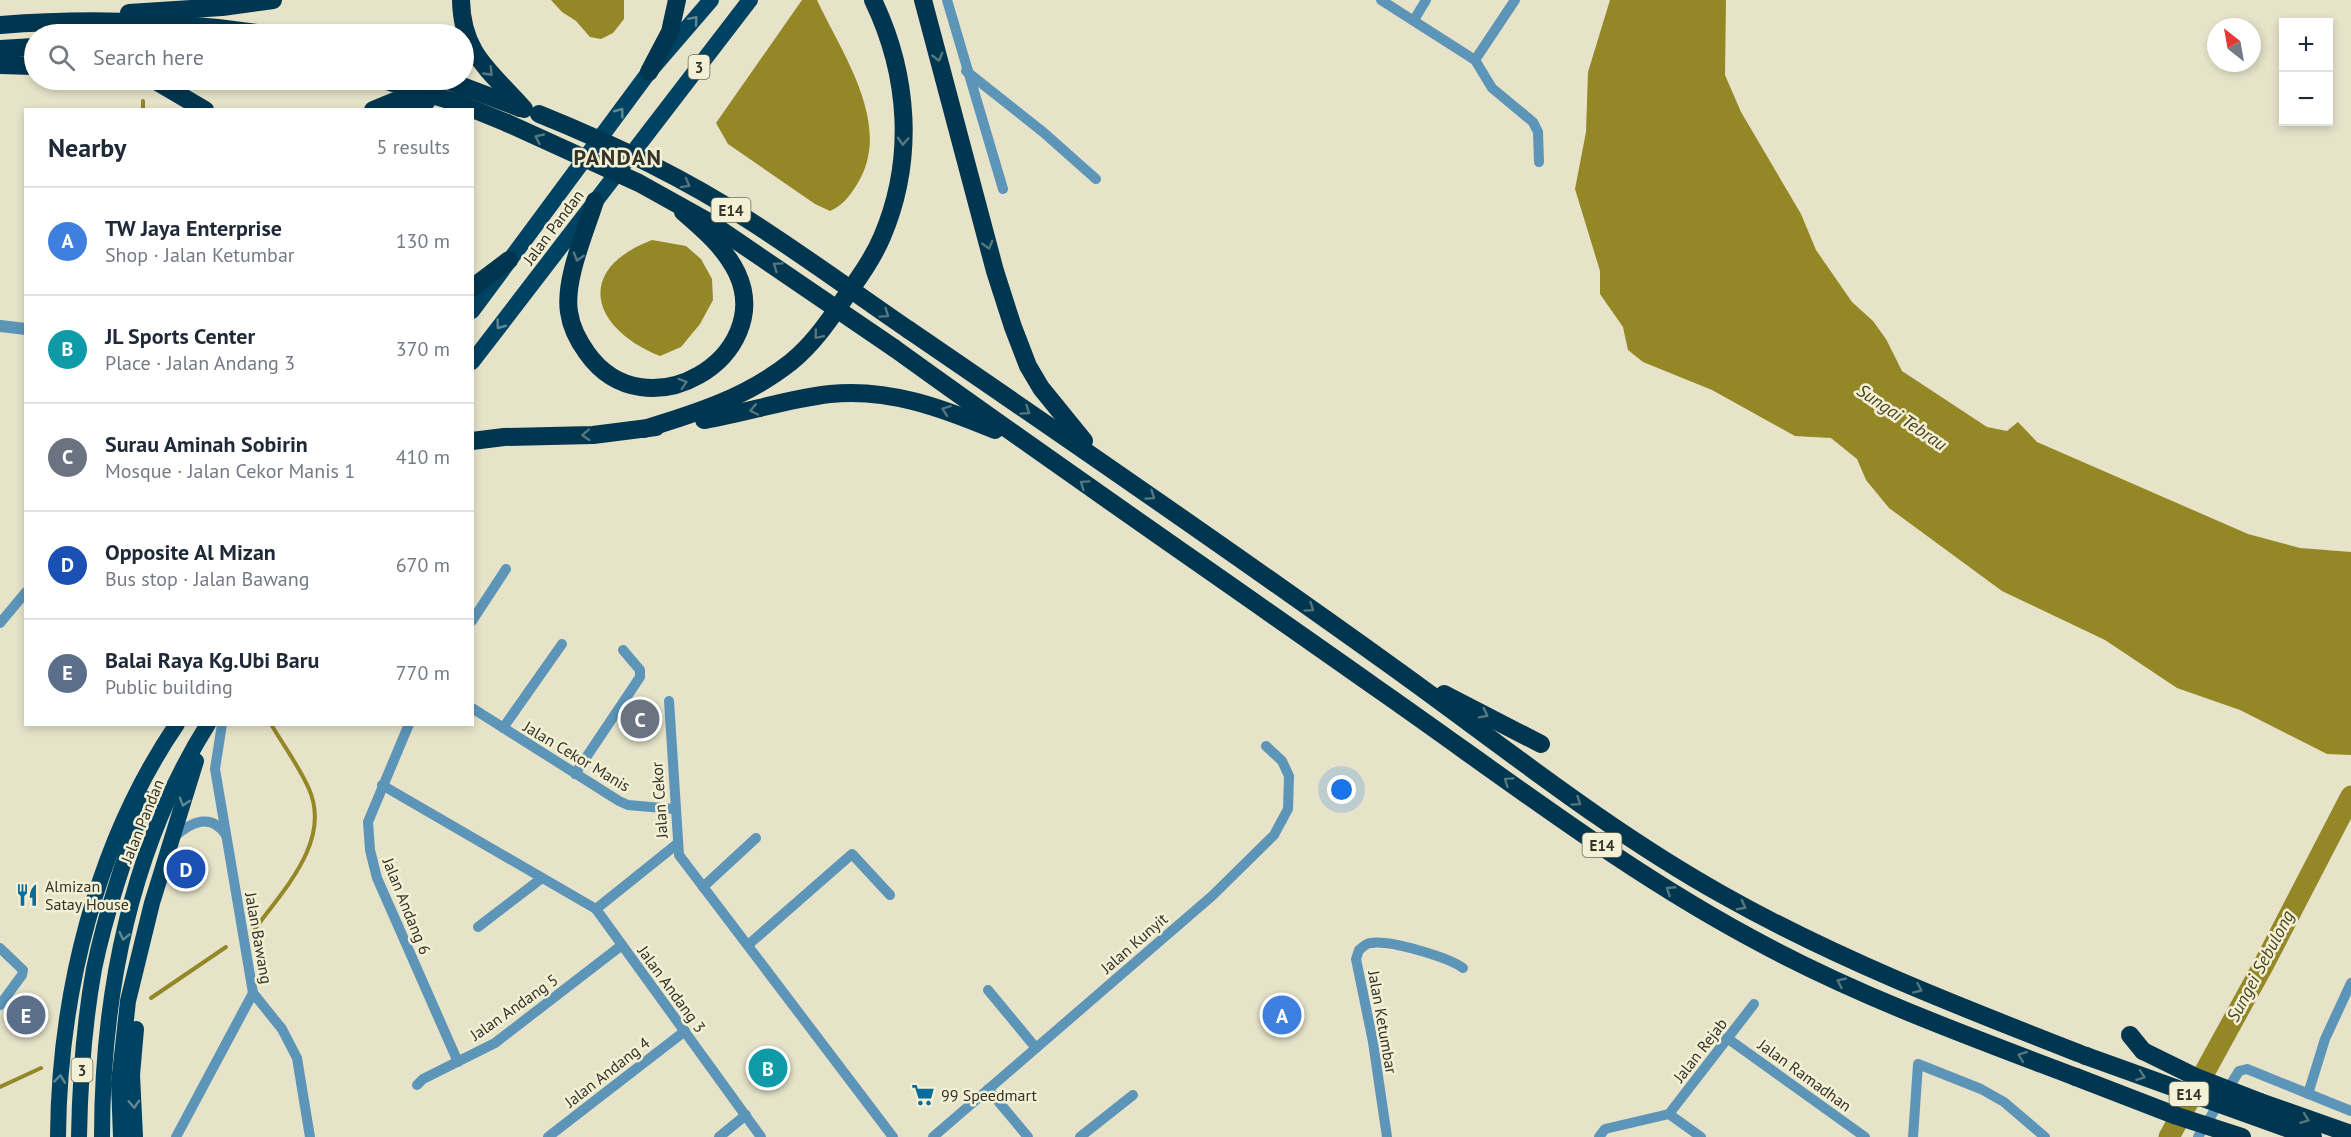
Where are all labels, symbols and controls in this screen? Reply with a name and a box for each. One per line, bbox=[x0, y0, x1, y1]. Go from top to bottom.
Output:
one-way arrow bbox=[687, 16, 698, 27]
north arrow bbox=[2207, 18, 2261, 72]
map controls bbox=[2279, 18, 2333, 126]
button: + bbox=[2279, 18, 2333, 72]
search box bbox=[24, 24, 474, 90]
icon: search bbox=[45, 41, 78, 74]
text: Search here bbox=[93, 43, 204, 71]
one-way arrow bbox=[931, 51, 943, 61]
road number: 3 bbox=[688, 55, 710, 79]
one-way arrow bbox=[482, 66, 493, 76]
button: − bbox=[2279, 72, 2333, 126]
one-way arrow bbox=[613, 107, 624, 118]
text: Nearby bbox=[48, 131, 126, 164]
one-way arrow bbox=[535, 133, 546, 145]
text: 5 results bbox=[377, 134, 450, 160]
one-way arrow bbox=[897, 137, 910, 146]
district label: PANDAN bbox=[573, 143, 663, 171]
one-way arrow bbox=[680, 177, 691, 188]
street label: Jalan Pandan bbox=[518, 186, 588, 269]
road number: E14 bbox=[712, 198, 750, 222]
text: TW Jaya Enterprise bbox=[105, 214, 282, 242]
text: A bbox=[61, 228, 74, 254]
text: 130 m bbox=[396, 228, 450, 254]
one-way arrow bbox=[981, 240, 994, 250]
text: Shop · Jalan Ketumbar bbox=[105, 242, 295, 268]
one-way arrow bbox=[573, 252, 585, 262]
one-way arrow bbox=[773, 262, 784, 273]
one-way arrow bbox=[878, 307, 889, 318]
one-way arrow bbox=[497, 319, 508, 330]
text: JL Sports Center bbox=[105, 322, 255, 350]
one-way arrow bbox=[814, 328, 825, 339]
text: B bbox=[62, 336, 73, 362]
text: 370 m bbox=[396, 336, 450, 362]
text: Place · Jalan Andang 3 bbox=[105, 350, 295, 376]
one-way arrow bbox=[677, 377, 687, 390]
water label: Sungai Tebrau bbox=[1853, 379, 1951, 455]
one-way arrow bbox=[750, 402, 760, 415]
one-way arrow bbox=[1020, 404, 1031, 415]
one-way arrow bbox=[941, 405, 952, 418]
one-way arrow bbox=[581, 428, 590, 441]
text: Surau Aminah Sobirin bbox=[105, 430, 308, 458]
text: C bbox=[62, 444, 73, 470]
text: 410 m bbox=[396, 444, 450, 470]
text: Mosque · Jalan Cekor Manis 1 bbox=[105, 458, 355, 484]
one-way arrow bbox=[1080, 480, 1091, 491]
one-way arrow bbox=[1144, 489, 1155, 500]
text: Opposite Al Mizan bbox=[105, 538, 276, 566]
text: D bbox=[61, 552, 74, 578]
text: 670 m bbox=[396, 552, 450, 578]
text: Bus stop · Jalan Bawang bbox=[105, 566, 309, 592]
one-way arrow bbox=[1304, 601, 1315, 612]
text: Balai Raya Kg.Ubi Baru bbox=[105, 646, 319, 674]
text: E bbox=[62, 660, 73, 686]
text: 770 m bbox=[396, 660, 450, 686]
text: Public building bbox=[105, 674, 233, 700]
pin: C bbox=[620, 696, 660, 742]
one-way arrow bbox=[1477, 707, 1488, 718]
street label: Jalan Cekor Manis bbox=[519, 716, 634, 796]
street label: Jalan Cekor bbox=[646, 761, 672, 840]
your location bbox=[1327, 775, 1356, 804]
street label: Jalan Pandan bbox=[116, 776, 168, 867]
one-way arrow bbox=[1504, 777, 1515, 788]
one-way arrow bbox=[1571, 795, 1582, 806]
one-way arrow bbox=[178, 796, 191, 807]
road number: E14 bbox=[1582, 833, 1622, 857]
pin: D bbox=[166, 846, 206, 892]
street label: Jalan Andang 6 bbox=[378, 854, 436, 957]
place label: Almizan Satay House bbox=[45, 876, 129, 914]
restaurant icon: Almizan Satay House bbox=[14, 882, 40, 908]
one-way arrow bbox=[1666, 886, 1677, 897]
street label: Jalan Bawang bbox=[241, 890, 277, 985]
one-way arrow bbox=[1736, 899, 1746, 910]
water label: Sungei Sebulong bbox=[2221, 906, 2299, 1026]
street label: Jalan Kunyit bbox=[1096, 908, 1172, 978]
one-way arrow bbox=[118, 930, 131, 940]
street label: Jalan Andang 3 bbox=[633, 941, 710, 1036]
street label: Jalan Ketumbar bbox=[1364, 968, 1402, 1076]
street label: Jalan Andang 5 bbox=[465, 969, 562, 1045]
one-way arrow bbox=[1837, 978, 1848, 990]
one-way arrow bbox=[1912, 982, 1923, 994]
pin: E bbox=[6, 992, 46, 1038]
pin: A bbox=[1262, 992, 1302, 1038]
street label: Jalan Rejab bbox=[1668, 1014, 1731, 1087]
street label: Jalan Andang 4 bbox=[560, 1032, 654, 1112]
street label: Jalan Ramadhan bbox=[1754, 1034, 1856, 1116]
pin: B bbox=[748, 1046, 788, 1090]
one-way arrow bbox=[2017, 1051, 2027, 1064]
road number: 3 bbox=[72, 1058, 92, 1082]
one-way arrow bbox=[2135, 1069, 2146, 1081]
one-way arrow bbox=[53, 1074, 65, 1083]
supermarket icon: 99 Speedmart bbox=[910, 1082, 936, 1108]
road number: E14 bbox=[2170, 1082, 2208, 1106]
place label: 99 Speedmart bbox=[941, 1085, 1037, 1105]
one-way arrow bbox=[127, 1100, 140, 1109]
one-way arrow bbox=[2300, 1111, 2310, 1124]

